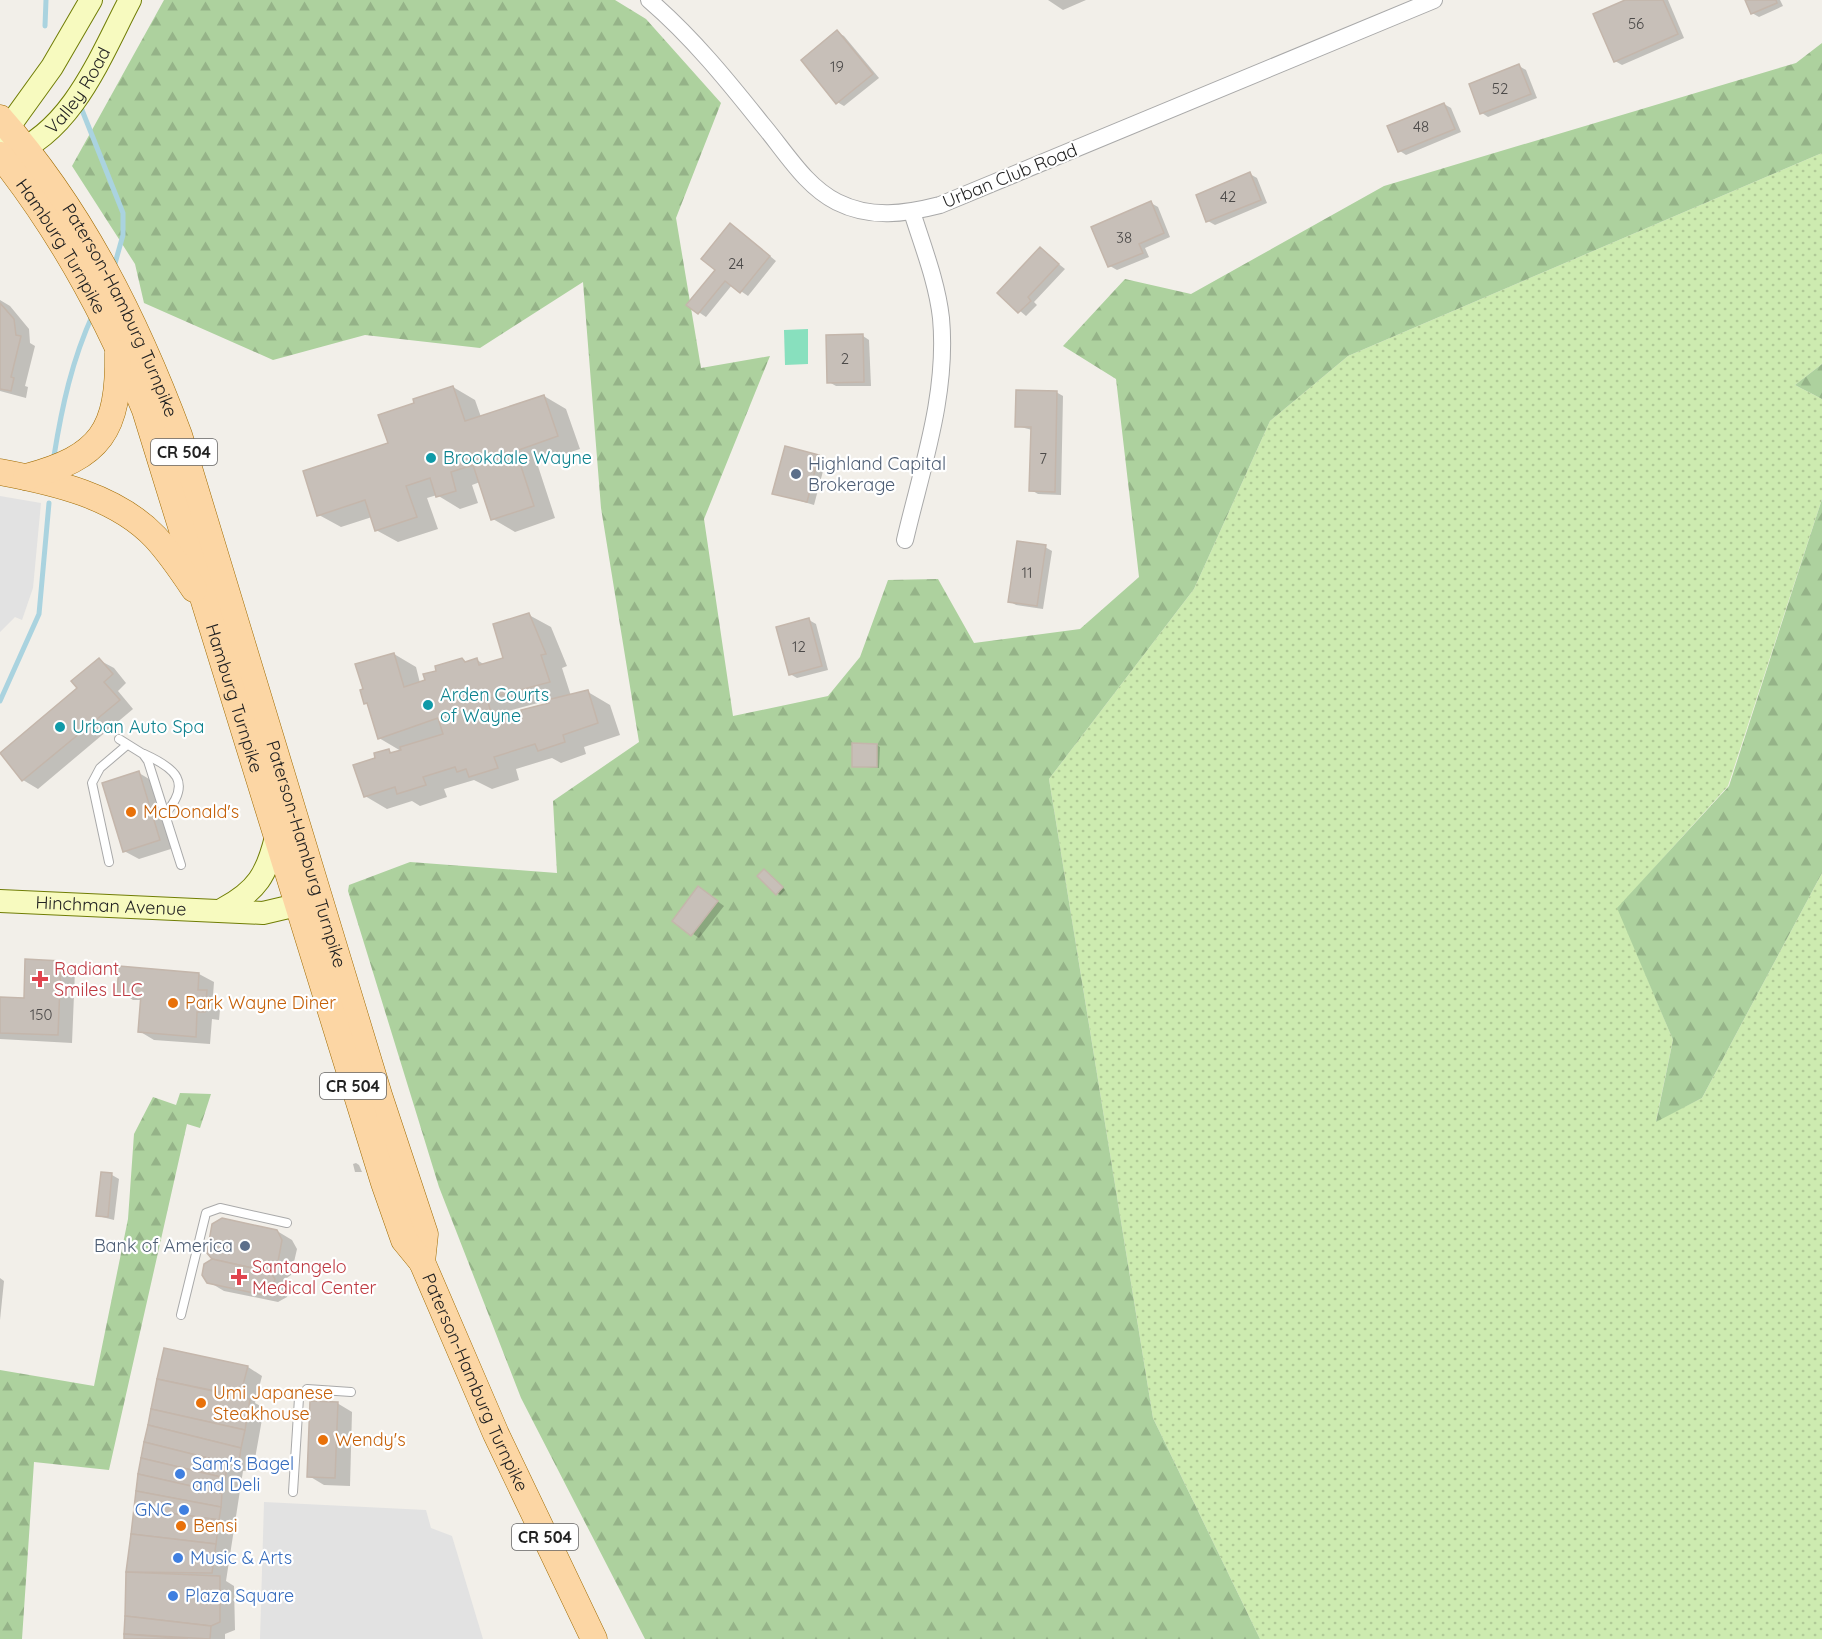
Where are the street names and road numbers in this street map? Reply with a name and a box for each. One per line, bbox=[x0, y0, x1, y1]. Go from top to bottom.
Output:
street label: Valley Road bbox=[40, 43, 115, 139]
street label: Urban Club Road bbox=[939, 138, 1081, 213]
street label: Hamburg Turnpike bbox=[11, 174, 111, 318]
street label: Paterson-Hamburg Turnpike bbox=[57, 199, 183, 420]
road number: CR 504 bbox=[151, 439, 217, 465]
street label: Hamburg Turnpike bbox=[201, 621, 268, 775]
street label: Paterson-Hamburg Turnpike bbox=[261, 738, 352, 970]
street label: Hinchman Avenue bbox=[35, 891, 187, 920]
road number: CR 504 bbox=[320, 1073, 386, 1099]
street label: Paterson-Hamburg Turnpike bbox=[417, 1270, 534, 1495]
road number: CR 504 bbox=[512, 1524, 578, 1550]

